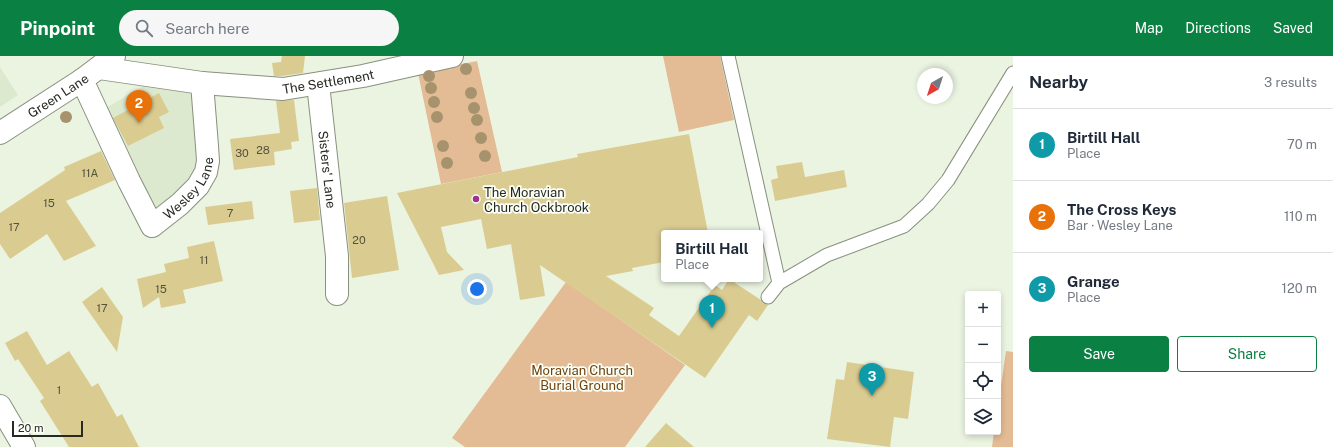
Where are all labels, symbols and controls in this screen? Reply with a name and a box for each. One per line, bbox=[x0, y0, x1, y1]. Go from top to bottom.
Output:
search box bbox=[119, 10, 399, 46]
text: Pinpoint bbox=[20, 17, 95, 39]
icon: search bbox=[133, 17, 155, 39]
text: Search here bbox=[165, 20, 249, 37]
text: Map bbox=[1135, 20, 1163, 36]
text: Directions bbox=[1185, 20, 1251, 36]
text: Saved bbox=[1273, 20, 1313, 36]
street label: The Settlement bbox=[281, 66, 376, 97]
north arrow bbox=[917, 68, 953, 104]
street label: Green Lane bbox=[25, 70, 91, 121]
text: Nearby bbox=[1029, 72, 1088, 92]
text: 3 results bbox=[1264, 75, 1317, 90]
pin: 2 bbox=[126, 90, 152, 123]
text: Birtill Hall bbox=[1067, 129, 1140, 146]
street label: Sisters' Lane bbox=[316, 130, 339, 209]
text: 1 bbox=[1039, 137, 1045, 152]
text: 70 m bbox=[1287, 137, 1317, 152]
house number: 28 bbox=[256, 144, 270, 156]
text: Place bbox=[1067, 146, 1101, 161]
house number: 30 bbox=[235, 147, 249, 159]
street label: Wesley Lane bbox=[160, 157, 216, 222]
house number: 11A bbox=[82, 167, 99, 179]
place label: The Moravian Church Ockbrook bbox=[484, 185, 589, 215]
marker: The Moravian Church Ockbrook bbox=[471, 194, 481, 204]
house number: 15 bbox=[43, 197, 55, 209]
text: The Cross Keys bbox=[1067, 201, 1177, 218]
house number: 7 bbox=[227, 207, 234, 219]
text: 2 bbox=[1038, 209, 1046, 224]
text: 110 m bbox=[1284, 209, 1317, 224]
text: Bar · Wesley Lane bbox=[1067, 218, 1173, 233]
house number: 17 bbox=[8, 221, 20, 233]
popup bbox=[661, 230, 763, 282]
house number: 20 bbox=[352, 234, 366, 246]
text: Birtill Hall bbox=[675, 240, 749, 257]
house number: 11 bbox=[200, 254, 208, 266]
text: Place bbox=[675, 257, 709, 272]
text: Grange bbox=[1067, 273, 1120, 290]
your location bbox=[467, 279, 487, 299]
text: 3 bbox=[1038, 281, 1046, 296]
text: 120 m bbox=[1282, 281, 1317, 296]
house number: 15 bbox=[155, 283, 167, 295]
text: Place bbox=[1067, 290, 1101, 305]
map controls bbox=[965, 291, 1001, 435]
button: + bbox=[965, 291, 1001, 327]
pin: 1 bbox=[699, 295, 725, 328]
house number: 17 bbox=[96, 302, 108, 314]
button: − bbox=[965, 327, 1001, 363]
button: Save bbox=[1029, 336, 1169, 372]
button: Share bbox=[1177, 336, 1317, 372]
park label: Moravian Church Burial Ground bbox=[531, 363, 633, 393]
pin: 3 bbox=[859, 363, 885, 396]
button: locate bbox=[965, 363, 1001, 399]
house number: 1 bbox=[57, 384, 61, 396]
button: layers bbox=[965, 399, 1001, 435]
scale bar bbox=[12, 419, 83, 438]
text: 20 m bbox=[18, 422, 43, 434]

